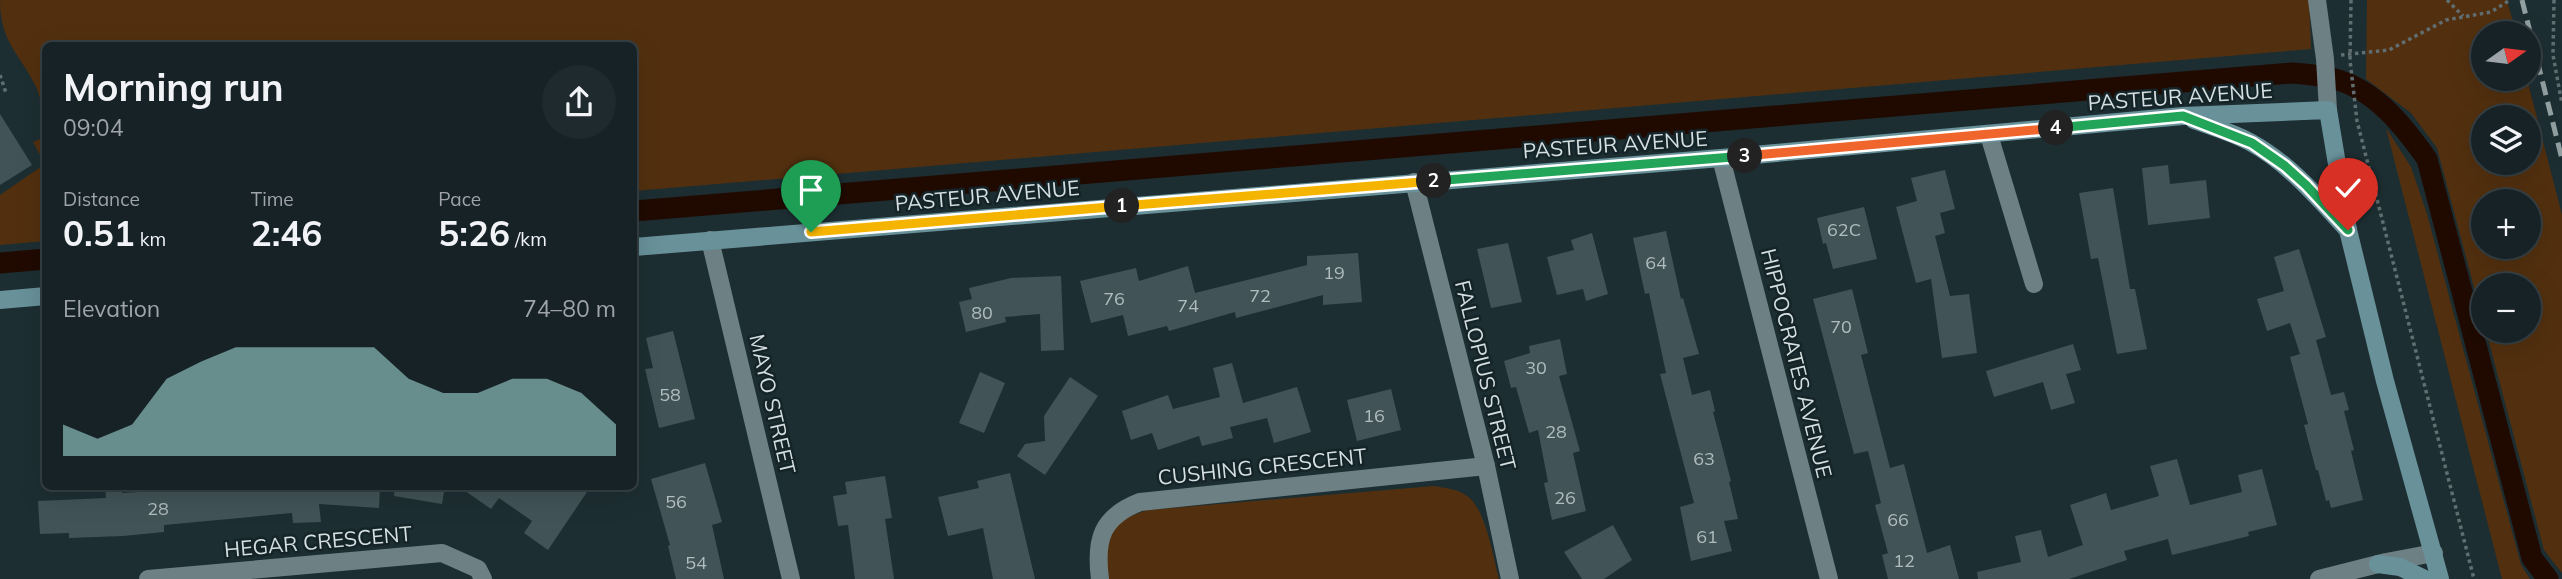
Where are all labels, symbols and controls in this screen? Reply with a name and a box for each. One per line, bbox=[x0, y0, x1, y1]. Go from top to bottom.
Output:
north arrow bbox=[2471, 21, 2541, 91]
map controls bbox=[2471, 21, 2541, 343]
text: Morning run bbox=[63, 63, 284, 111]
button: share bbox=[542, 65, 616, 139]
street label: PASTEUR AVENUE bbox=[2087, 77, 2273, 115]
button: layers bbox=[2471, 105, 2541, 175]
pin: 4 bbox=[2038, 110, 2074, 146]
text: 09:04 bbox=[63, 113, 123, 142]
text: 4 bbox=[2050, 115, 2061, 139]
street label: PASTEUR AVENUE bbox=[1522, 125, 1708, 163]
pin: 3 bbox=[1728, 138, 1762, 174]
text: 3 bbox=[1739, 143, 1750, 167]
pin bbox=[2318, 158, 2378, 230]
pin bbox=[781, 160, 841, 232]
pin: 2 bbox=[1416, 164, 1452, 198]
text: 2 bbox=[1428, 168, 1439, 192]
icon: check bbox=[2329, 169, 2367, 207]
icon: arrive bbox=[792, 171, 830, 209]
street label: PASTEUR AVENUE bbox=[894, 174, 1080, 216]
text: Distance bbox=[63, 187, 140, 211]
text: Time bbox=[251, 187, 294, 211]
text: Pace bbox=[438, 187, 481, 211]
pin: 1 bbox=[1104, 188, 1140, 224]
button: + bbox=[2471, 189, 2541, 259]
text: 1 bbox=[1116, 193, 1127, 217]
text: 0.51 bbox=[63, 211, 135, 255]
text: 2:46 bbox=[251, 211, 322, 255]
text: 5:26 bbox=[438, 211, 510, 255]
house number: 62C bbox=[1827, 218, 1861, 241]
text: km bbox=[135, 227, 166, 251]
text: /km bbox=[510, 227, 547, 251]
street label: HIPPOCRATES AVENUE bbox=[1756, 246, 1838, 480]
house number: 64 bbox=[1645, 251, 1667, 274]
house number: 19 bbox=[1323, 261, 1345, 284]
button: − bbox=[2471, 273, 2541, 343]
street label: FALLOPIUS STREET bbox=[1450, 278, 1522, 473]
house number: 72 bbox=[1249, 284, 1271, 307]
house number: 76 bbox=[1103, 287, 1125, 310]
text: Elevation bbox=[63, 294, 160, 323]
text: 74–80 m bbox=[523, 294, 616, 323]
house number: 74 bbox=[1177, 294, 1199, 317]
house number: 80 bbox=[971, 301, 993, 324]
house number: 70 bbox=[1830, 315, 1852, 338]
street label: MAYO STREET bbox=[744, 332, 802, 477]
house number: 30 bbox=[1525, 356, 1547, 379]
house number: 58 bbox=[659, 383, 681, 406]
house number: 16 bbox=[1363, 404, 1385, 427]
house number: 28 bbox=[1545, 420, 1567, 443]
street label: CUSHING CRESCENT bbox=[1156, 442, 1368, 490]
house number: 63 bbox=[1693, 447, 1715, 470]
house number: 26 bbox=[1554, 486, 1576, 509]
house number: 56 bbox=[665, 490, 687, 513]
house number: 28 bbox=[147, 497, 169, 520]
house number: 66 bbox=[1887, 508, 1909, 531]
street label: HEGAR CRESCENT bbox=[223, 520, 413, 562]
house number: 61 bbox=[1696, 525, 1718, 548]
house number: 12 bbox=[1893, 549, 1915, 572]
house number: 54 bbox=[685, 551, 707, 574]

